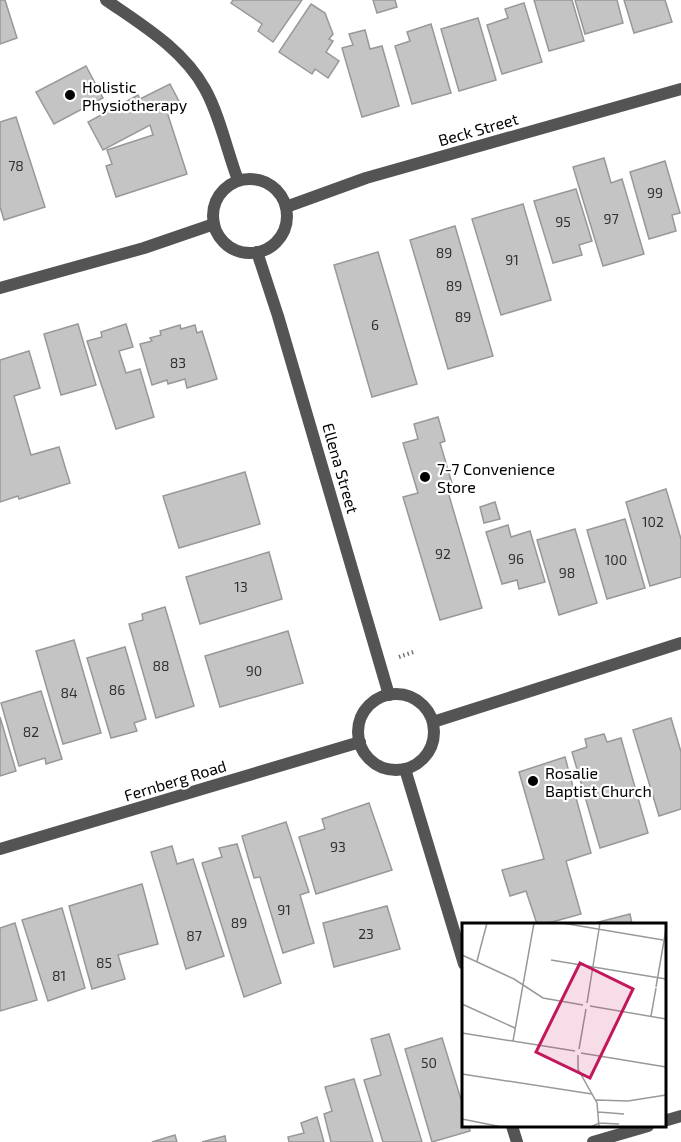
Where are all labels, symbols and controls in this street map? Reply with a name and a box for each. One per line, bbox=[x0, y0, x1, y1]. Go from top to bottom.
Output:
place label: Holistic Physiotherapy bbox=[82, 77, 188, 114]
marker: Holistic Physiotherapy bbox=[63, 88, 77, 102]
street label: Beck Street bbox=[436, 109, 520, 149]
house number: 78 bbox=[8, 157, 24, 174]
house number: 99 bbox=[647, 184, 663, 201]
house number: 97 bbox=[603, 210, 619, 227]
house number: 95 bbox=[555, 213, 571, 230]
house number: 89 bbox=[436, 244, 452, 261]
house number: 91 bbox=[505, 251, 519, 268]
house number: 89 bbox=[446, 277, 462, 294]
house number: 89 bbox=[455, 308, 471, 325]
house number: 6 bbox=[371, 316, 379, 333]
house number: 83 bbox=[170, 354, 186, 371]
street label: Ellena Street bbox=[319, 421, 363, 515]
place label: 7-7 Convenience Store bbox=[437, 459, 555, 496]
marker: 7-7 Convenience Store bbox=[418, 470, 432, 484]
house number: 102 bbox=[642, 513, 664, 530]
house number: 92 bbox=[435, 545, 451, 562]
house number: 96 bbox=[508, 550, 524, 567]
house number: 100 bbox=[605, 551, 627, 568]
house number: 98 bbox=[559, 564, 575, 581]
house number: 13 bbox=[234, 578, 248, 595]
house number: 88 bbox=[153, 657, 170, 674]
house number: 90 bbox=[246, 662, 262, 679]
house number: 86 bbox=[109, 681, 125, 698]
house number: 84 bbox=[60, 684, 78, 701]
house number: 82 bbox=[23, 723, 39, 740]
street label: Fernberg Road bbox=[121, 755, 229, 805]
place label: Rosalie Baptist Church bbox=[545, 763, 652, 800]
marker: Rosalie Baptist Church bbox=[526, 774, 540, 788]
house number: 93 bbox=[330, 838, 346, 855]
house number: 91 bbox=[277, 901, 291, 918]
house number: 89 bbox=[231, 914, 247, 931]
inset map bbox=[462, 923, 666, 1127]
house number: 23 bbox=[358, 925, 374, 942]
house number: 87 bbox=[186, 927, 202, 944]
house number: 85 bbox=[96, 954, 112, 971]
house number: 81 bbox=[52, 967, 66, 984]
house number: 50 bbox=[421, 1054, 437, 1071]

